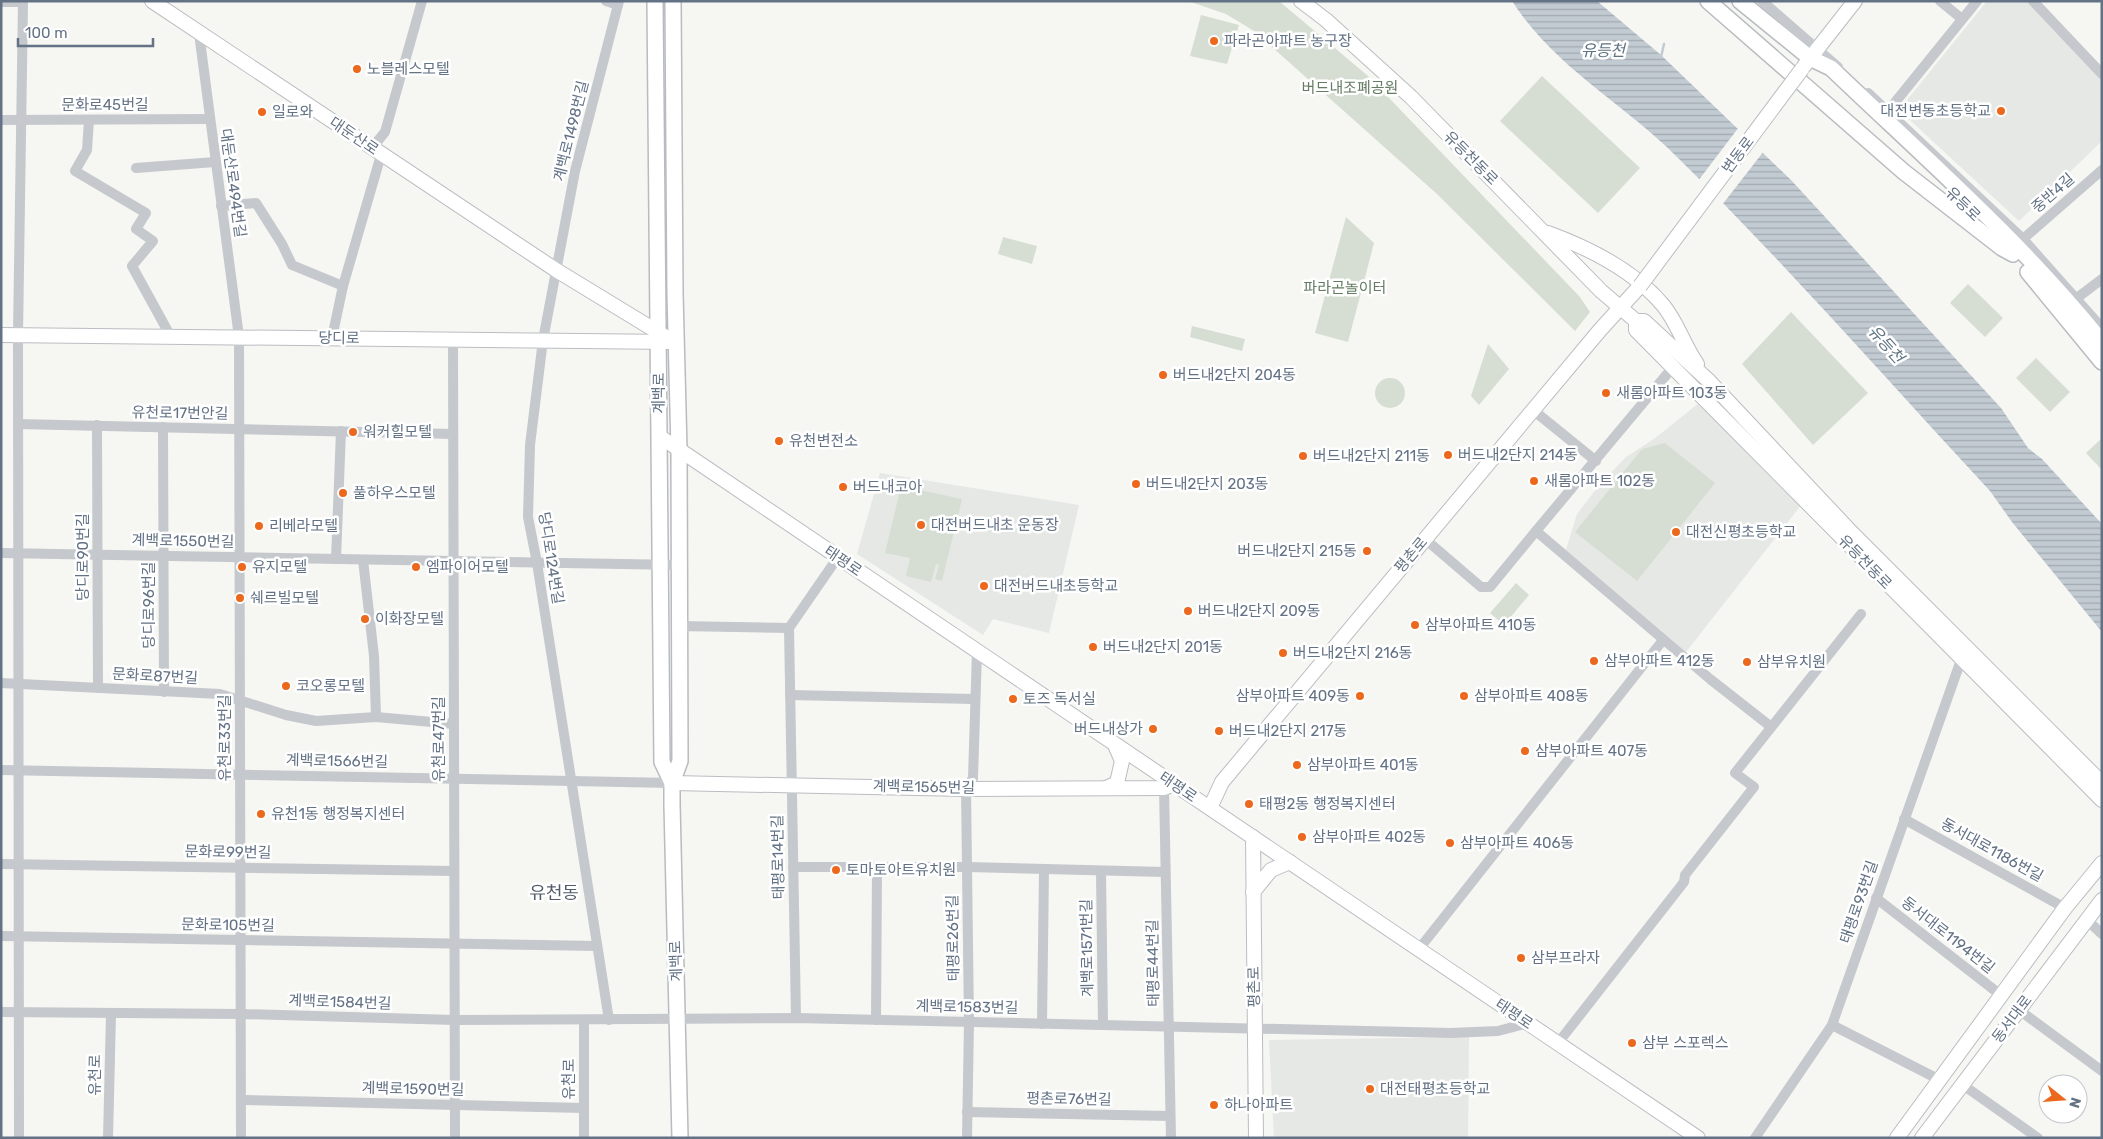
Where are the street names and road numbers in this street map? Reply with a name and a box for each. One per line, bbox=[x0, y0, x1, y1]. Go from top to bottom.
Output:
street label: 계백로1498번길 bbox=[550, 79, 592, 183]
street label: 문화로45번길 bbox=[61, 96, 149, 114]
street label: 대둔산로 bbox=[326, 113, 382, 159]
street label: 대둔산로494번길 bbox=[216, 127, 250, 239]
street label: 유등천동로 bbox=[1440, 127, 1502, 189]
street label: 변동로 bbox=[1718, 133, 1758, 177]
street label: 중반4길 bbox=[2028, 170, 2078, 216]
street label: 유등로 bbox=[1942, 183, 1984, 225]
street label: 당디로 bbox=[318, 329, 360, 347]
street label: 계백로 bbox=[650, 372, 668, 414]
street label: 유천로17번안길 bbox=[131, 403, 229, 423]
street label: 당디로124번길 bbox=[535, 510, 567, 606]
street label: 당디로90번길 bbox=[74, 513, 92, 601]
street label: 계백로1550번길 bbox=[131, 531, 235, 551]
street label: 유등천동로 bbox=[1835, 531, 1895, 593]
street label: 평촌로 bbox=[1391, 533, 1431, 577]
street label: 태평로 bbox=[821, 542, 865, 580]
street label: 당디로96번길 bbox=[140, 562, 158, 648]
street label: 문화로87번길 bbox=[111, 665, 199, 687]
street label: 유천로33번길 bbox=[216, 694, 234, 782]
street label: 유천로47번길 bbox=[430, 696, 448, 782]
street label: 계백로1566번길 bbox=[286, 751, 388, 771]
street label: 태평로 bbox=[1156, 768, 1200, 806]
street label: 계백로1565번길 bbox=[873, 777, 975, 797]
street label: 태평로14번길 bbox=[768, 814, 788, 900]
street label: 동서대로1186번길 bbox=[1938, 814, 2046, 886]
street label: 문화로99번길 bbox=[184, 842, 272, 862]
street label: 태평로93번길 bbox=[1836, 858, 1882, 946]
street label: 동서대로1194번길 bbox=[1898, 893, 1998, 977]
street label: 태평로26번길 bbox=[943, 894, 963, 982]
street label: 계백로1571번길 bbox=[1077, 899, 1097, 997]
street label: 문화로105번길 bbox=[181, 915, 275, 935]
street label: 태평로44번길 bbox=[1143, 919, 1163, 1007]
street label: 계백로 bbox=[666, 940, 686, 982]
street label: 평촌로 bbox=[1245, 966, 1263, 1008]
street label: 계백로1584번길 bbox=[288, 991, 392, 1013]
street label: 동서대로 bbox=[1988, 992, 2036, 1046]
street label: 태평로 bbox=[1492, 995, 1536, 1033]
street label: 계백로1583번길 bbox=[915, 997, 1019, 1017]
street label: 유천로 bbox=[86, 1054, 104, 1096]
street label: 유천로 bbox=[560, 1058, 578, 1100]
street label: 계백로1590번길 bbox=[361, 1079, 465, 1099]
street label: 평촌로76번길 bbox=[1026, 1089, 1112, 1109]

